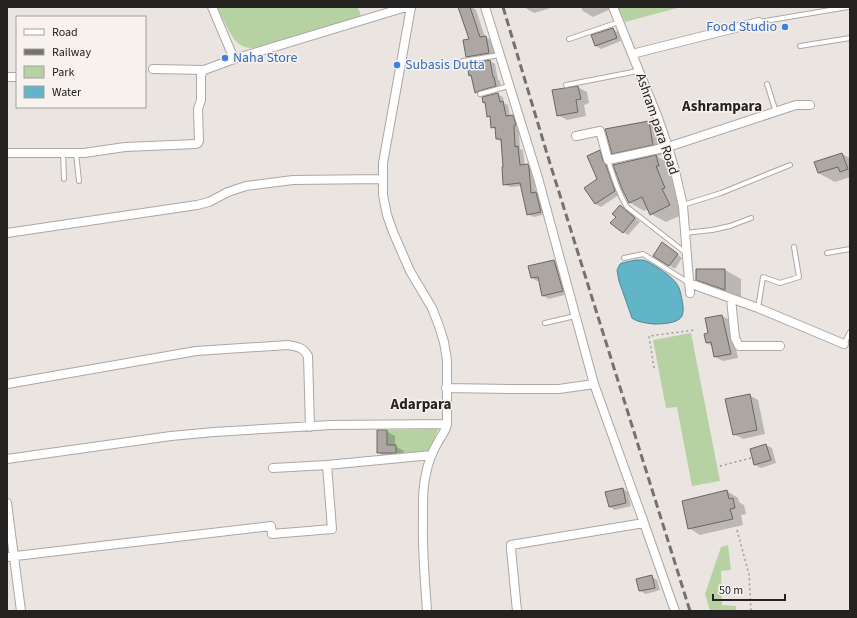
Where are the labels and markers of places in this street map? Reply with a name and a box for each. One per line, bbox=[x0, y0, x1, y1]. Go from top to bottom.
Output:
place label: Food Studio bbox=[706, 17, 777, 37]
marker: Food Studio bbox=[780, 22, 790, 32]
place label: Naha Store bbox=[233, 48, 298, 68]
marker: Naha Store bbox=[220, 53, 230, 63]
place label: Subasis Dutta bbox=[405, 55, 485, 75]
marker: Subasis Dutta bbox=[392, 60, 402, 70]

